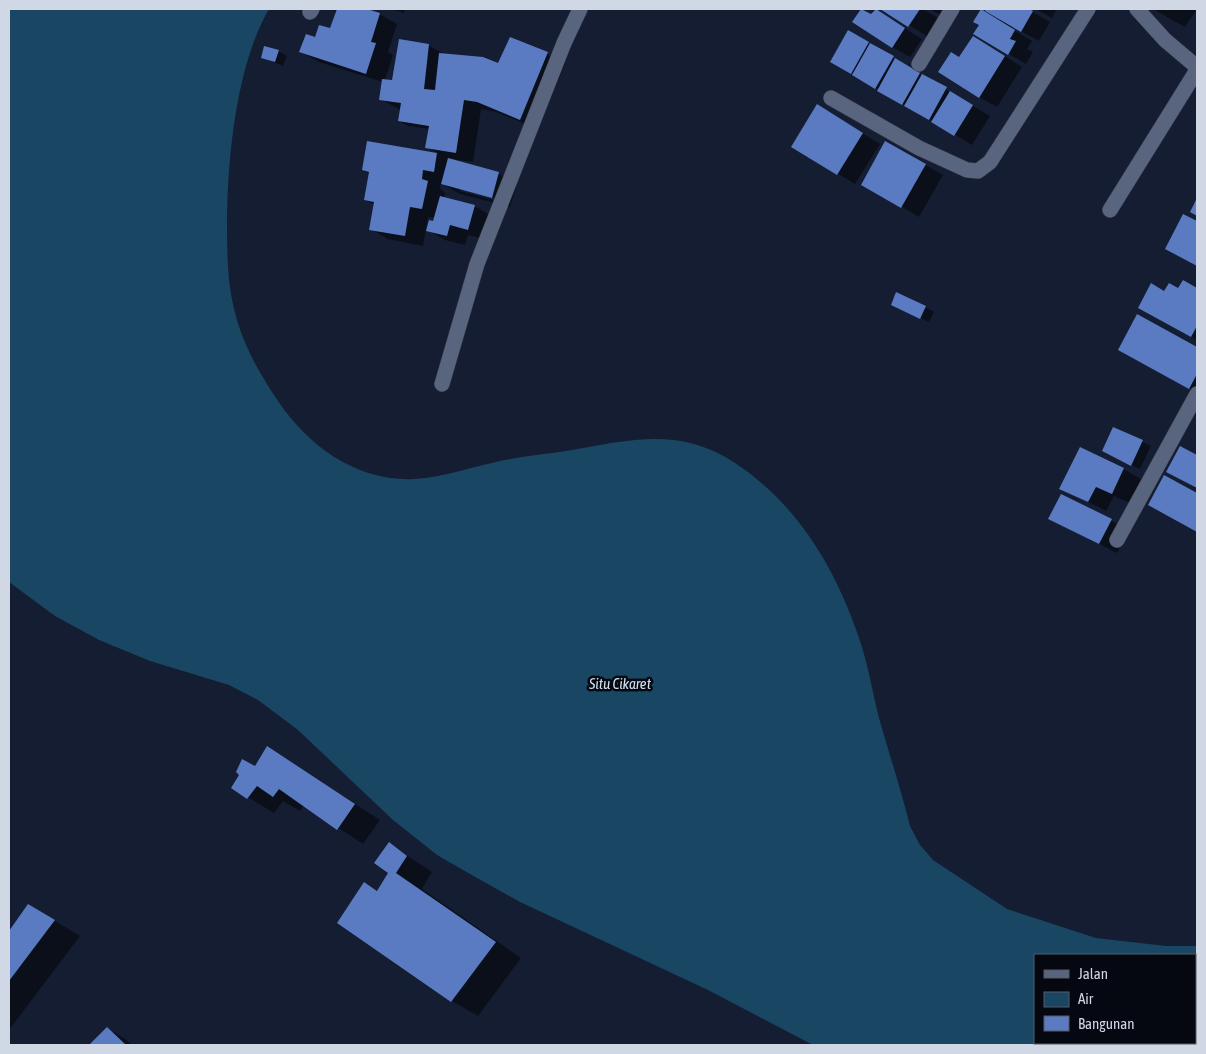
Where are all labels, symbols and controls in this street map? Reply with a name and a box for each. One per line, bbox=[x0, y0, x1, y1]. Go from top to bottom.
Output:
water label: Situ Cikaret bbox=[588, 675, 652, 692]
legend bbox=[1034, 954, 1196, 1044]
text: Jalan bbox=[1078, 965, 1108, 982]
text: Air bbox=[1078, 990, 1094, 1007]
text: Bangunan bbox=[1078, 1015, 1135, 1032]

